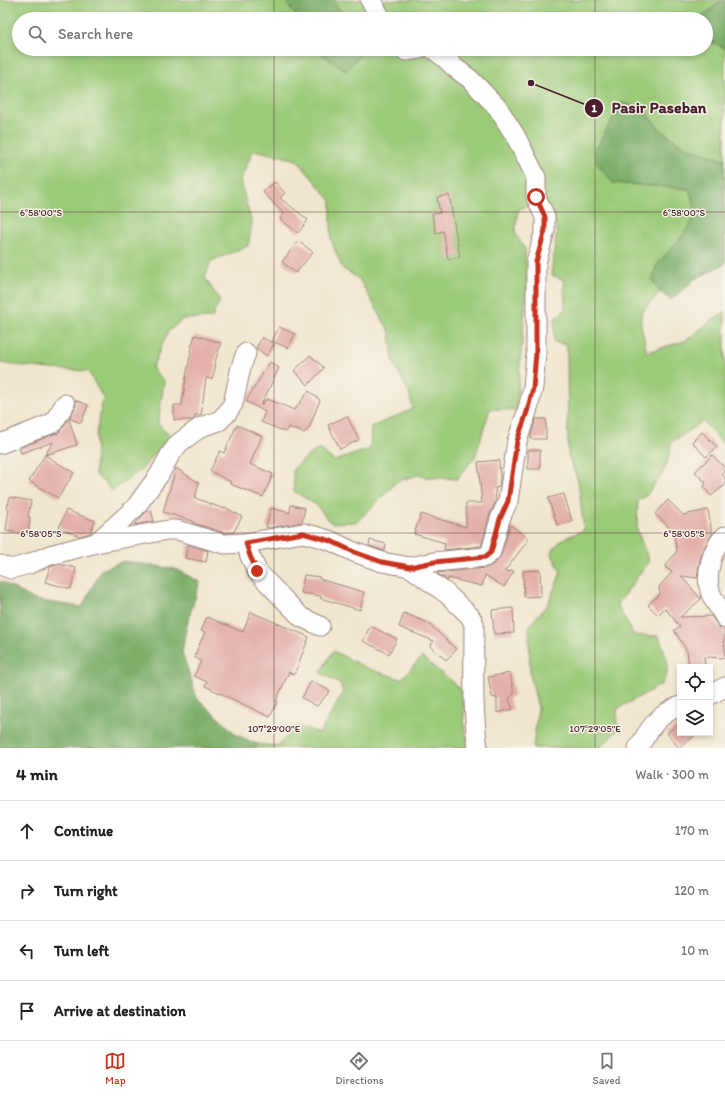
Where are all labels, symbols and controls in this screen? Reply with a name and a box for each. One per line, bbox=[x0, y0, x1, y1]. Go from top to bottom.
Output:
search box bbox=[12, 12, 713, 56]
icon: search bbox=[26, 23, 48, 45]
text: Search here bbox=[58, 25, 133, 43]
callout: Pasir Paseban bbox=[584, 94, 715, 122]
text: Pasir Paseban bbox=[612, 98, 707, 117]
text: 1 bbox=[591, 101, 597, 115]
route start bbox=[527, 188, 545, 206]
text: 6°58'00"S bbox=[20, 206, 63, 219]
text: 6°58'00"S bbox=[663, 206, 706, 219]
text: 6°58'05"S bbox=[20, 527, 62, 540]
text: 6°58'05"S bbox=[663, 527, 705, 540]
route end bbox=[248, 562, 266, 580]
map controls bbox=[677, 664, 713, 736]
button: locate bbox=[677, 664, 713, 700]
button: layers bbox=[677, 700, 713, 736]
text: 107°29'00"E bbox=[248, 722, 301, 735]
text: 107°29'05"E bbox=[569, 722, 621, 735]
text: 4 min bbox=[16, 764, 58, 784]
text: Walk · 300 m bbox=[635, 767, 709, 782]
icon: ahead bbox=[16, 820, 38, 842]
text: Continue bbox=[54, 822, 113, 840]
text: 170 m bbox=[675, 823, 709, 838]
icon: right bbox=[16, 880, 38, 902]
text: Turn right bbox=[54, 882, 118, 900]
text: 120 m bbox=[674, 883, 709, 898]
icon: left bbox=[16, 940, 38, 962]
text: Turn left bbox=[54, 942, 109, 960]
text: 10 m bbox=[681, 943, 709, 958]
icon: arrive bbox=[16, 1000, 38, 1022]
text: Arrive at destination bbox=[54, 1002, 186, 1020]
tab: Map bbox=[104, 1050, 126, 1087]
tab: Directions bbox=[335, 1050, 384, 1087]
tab: Saved bbox=[592, 1050, 621, 1087]

